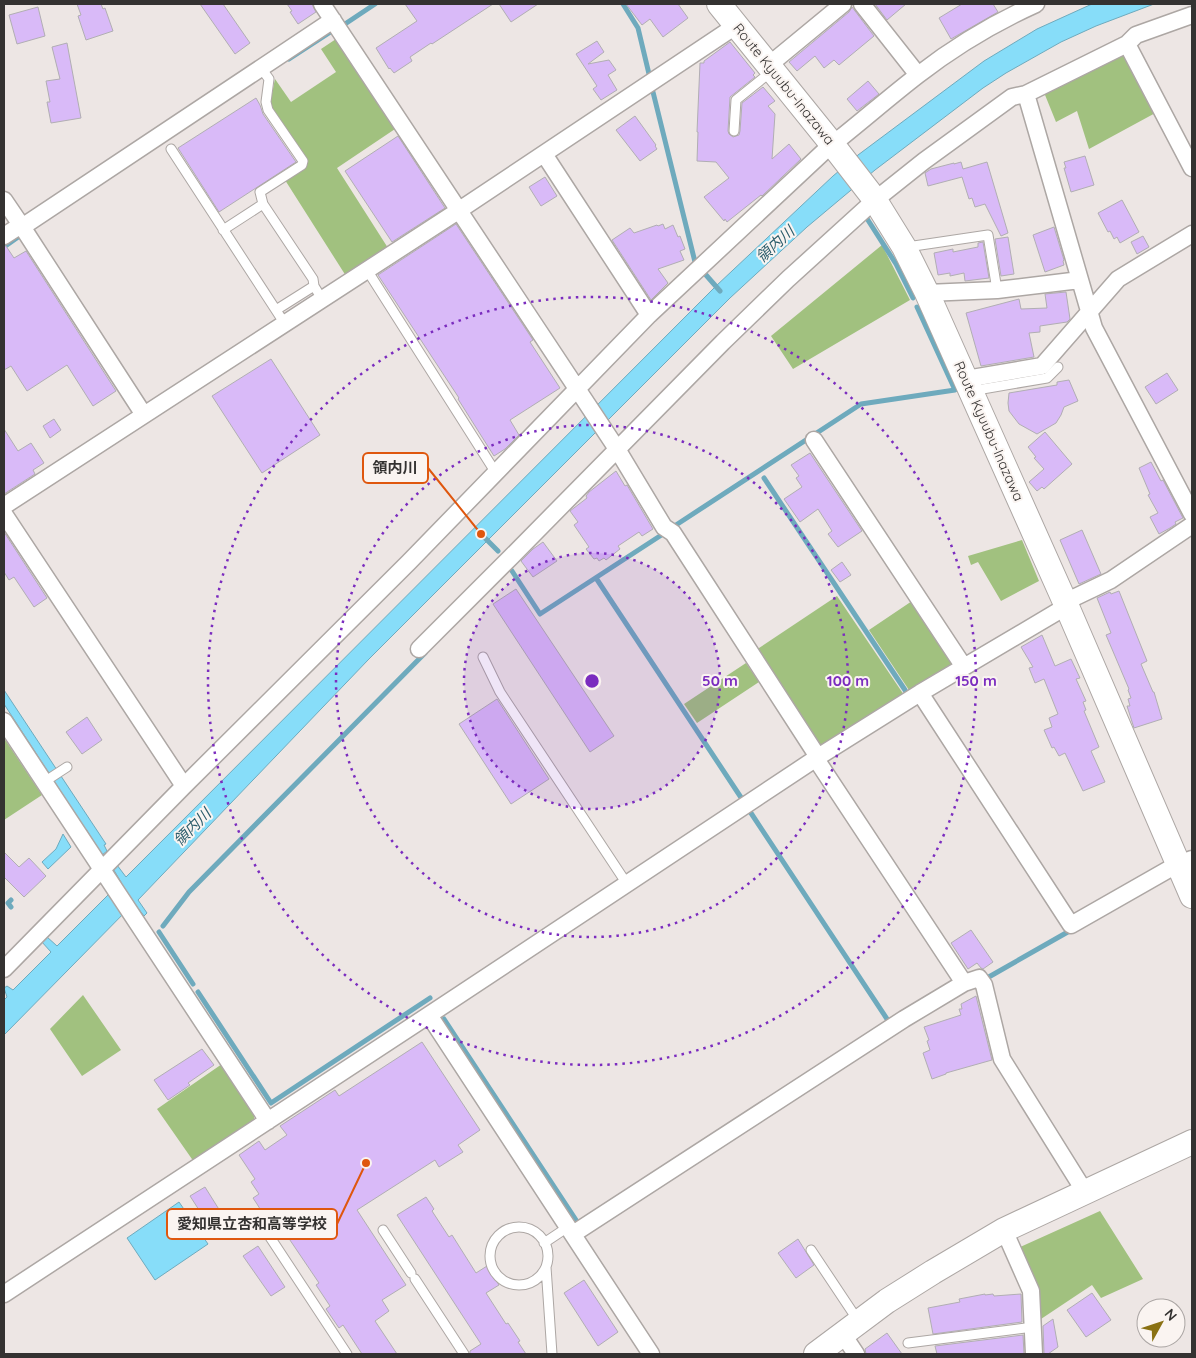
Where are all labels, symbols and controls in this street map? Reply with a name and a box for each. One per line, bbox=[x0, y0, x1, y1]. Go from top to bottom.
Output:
street label: Route Kyuubu-Inazawa bbox=[729, 20, 839, 148]
water label: 領内川 bbox=[752, 221, 800, 266]
street label: Route Kyuubu-Inazawa bbox=[950, 358, 1028, 504]
callout: 領内川 bbox=[363, 453, 428, 483]
text: 領内川 bbox=[372, 458, 418, 477]
text: 50 m bbox=[702, 671, 738, 690]
text: 100 m bbox=[827, 671, 869, 690]
text: 150 m bbox=[955, 671, 997, 690]
centre of rings bbox=[583, 672, 601, 690]
water label: 領内川 bbox=[169, 803, 216, 850]
callout: 愛知県立杏和高等学校 bbox=[167, 1209, 337, 1239]
text: 愛知県立杏和高等学校 bbox=[177, 1214, 327, 1233]
north arrow bbox=[1136, 1298, 1186, 1348]
text: N bbox=[1161, 1305, 1181, 1324]

